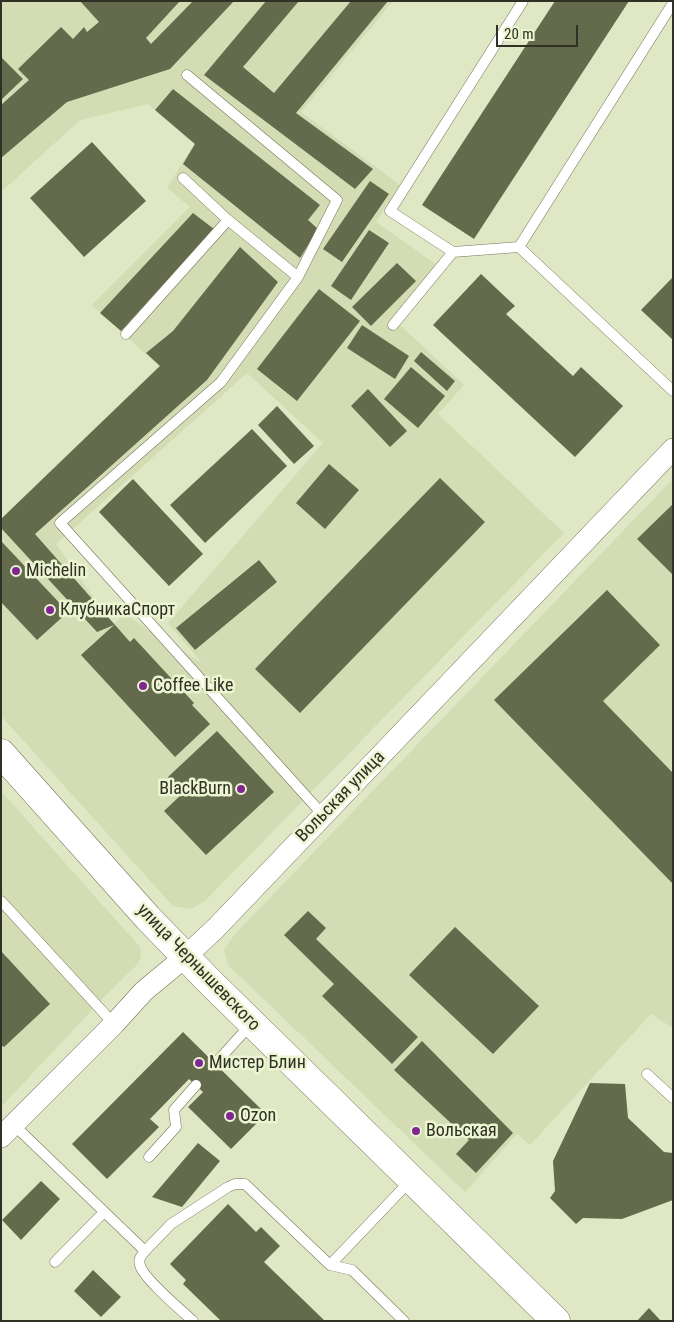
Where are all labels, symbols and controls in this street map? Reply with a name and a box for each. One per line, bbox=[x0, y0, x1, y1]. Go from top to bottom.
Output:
scale bar bbox=[499, 15, 582, 47]
text: 20 m bbox=[504, 25, 534, 43]
place label: Michelin bbox=[26, 560, 86, 582]
marker: Michelin bbox=[10, 565, 22, 577]
place label: КлубникаСпорт bbox=[60, 599, 175, 621]
marker: КлубникаСпорт bbox=[44, 604, 56, 616]
place label: Coffee Like bbox=[153, 675, 233, 697]
marker: Coffee Like bbox=[137, 680, 149, 692]
street label: Вольская улица bbox=[292, 747, 390, 847]
place label: BlackBurn bbox=[159, 778, 231, 800]
marker: BlackBurn bbox=[235, 783, 247, 795]
street label: улица Чернышевского bbox=[132, 900, 264, 1036]
place label: Мистер Блин bbox=[209, 1052, 306, 1074]
marker: Мистер Блин bbox=[193, 1057, 205, 1069]
place label: Ozon bbox=[240, 1105, 276, 1127]
marker: Ozon bbox=[224, 1110, 236, 1122]
place label: Вольская bbox=[426, 1120, 497, 1142]
marker: Вольская bbox=[410, 1125, 422, 1137]

